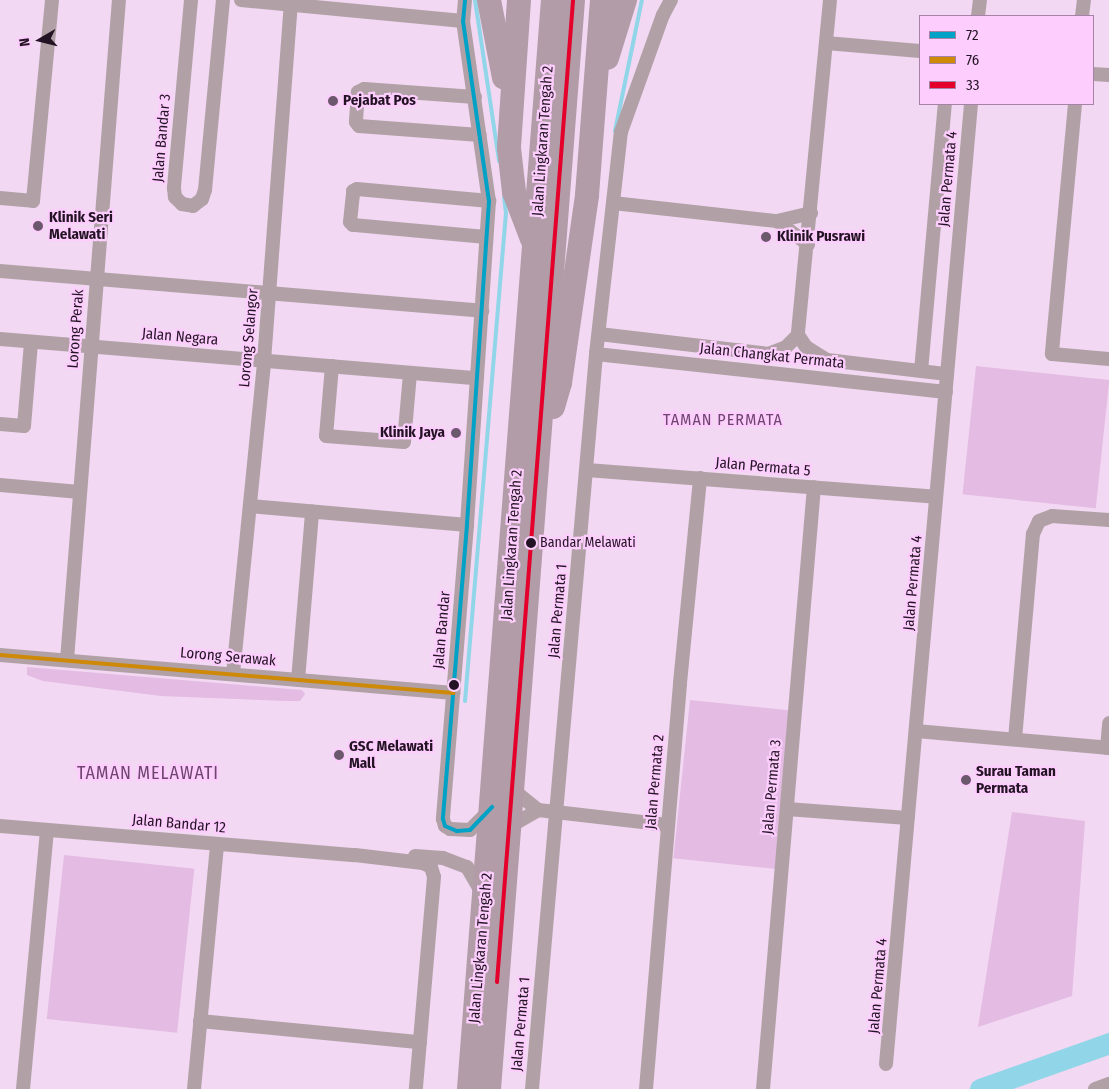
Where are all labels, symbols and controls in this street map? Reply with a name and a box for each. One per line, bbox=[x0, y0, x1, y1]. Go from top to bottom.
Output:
north arrow bbox=[15, 15, 65, 65]
legend bbox=[919, 15, 1094, 105]
text: 72 bbox=[966, 26, 979, 44]
text: N bbox=[16, 37, 34, 48]
text: 76 bbox=[966, 51, 979, 69]
street label: Jalan Lingkaran Tengah 2 bbox=[529, 65, 557, 217]
text: 33 bbox=[966, 76, 980, 94]
place label: Pejabat Pos bbox=[343, 92, 416, 110]
street label: Jalan Bandar 3 bbox=[149, 93, 175, 183]
marker: Pejabat Pos bbox=[327, 95, 339, 107]
street label: Jalan Permata 4 bbox=[935, 130, 961, 228]
place label: Klinik Seri Melawati bbox=[49, 208, 113, 243]
marker: Klinik Seri Melawati bbox=[31, 219, 45, 233]
place label: Klinik Pusrawi bbox=[777, 228, 865, 246]
marker: Klinik Pusrawi bbox=[759, 230, 773, 244]
street label: Lorong Selangor bbox=[236, 288, 262, 388]
street label: Lorong Perak bbox=[64, 289, 88, 369]
street label: Jalan Negara bbox=[141, 325, 219, 349]
street label: Jalan Changkat Permata bbox=[699, 339, 845, 373]
district label: TAMAN PERMATA bbox=[661, 410, 785, 430]
place label: Klinik Jaya bbox=[380, 424, 445, 442]
marker: Klinik Jaya bbox=[449, 426, 463, 440]
street label: Jalan Permata 5 bbox=[715, 454, 811, 480]
street label: Jalan Lingkaran Tengah 2 bbox=[498, 469, 526, 621]
street label: Jalan Permata 4 bbox=[900, 534, 926, 632]
place label: Bandar Melawati bbox=[540, 535, 636, 551]
marker: Bandar Melawati bbox=[526, 538, 536, 548]
street label: Jalan Permata 1 bbox=[545, 563, 571, 659]
street label: Jalan Bandar bbox=[430, 590, 454, 670]
street label: Lorong Serawak bbox=[179, 644, 277, 670]
unlabelled marker bbox=[449, 680, 459, 690]
street label: Jalan Permata 2 bbox=[642, 734, 668, 830]
place label: GSC Melawati Mall bbox=[349, 737, 433, 772]
street label: Jalan Permata 3 bbox=[759, 739, 785, 835]
marker: GSC Melawati Mall bbox=[333, 749, 345, 761]
district label: TAMAN MELAWATI bbox=[75, 762, 221, 784]
place label: Surau Taman Permata bbox=[976, 762, 1056, 797]
marker: Surau Taman Permata bbox=[960, 774, 972, 786]
street label: Jalan Bandar 12 bbox=[131, 811, 227, 837]
street label: Jalan Lingkaran Tengah 2 bbox=[465, 872, 497, 1024]
street label: Jalan Permata 4 bbox=[865, 937, 891, 1035]
street label: Jalan Permata 1 bbox=[508, 976, 534, 1072]

